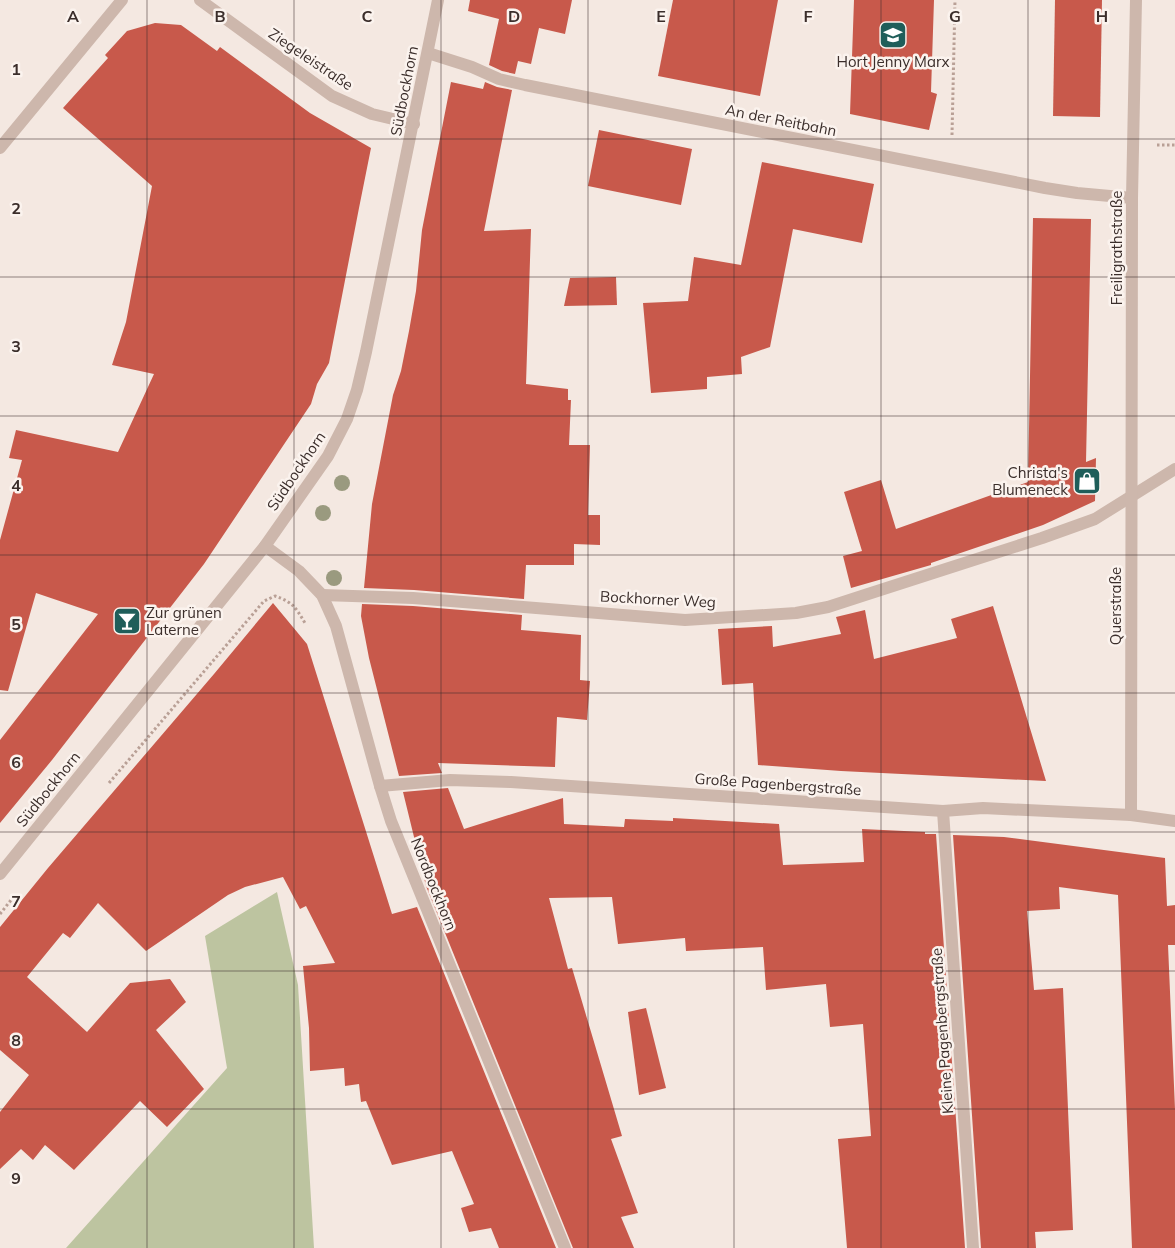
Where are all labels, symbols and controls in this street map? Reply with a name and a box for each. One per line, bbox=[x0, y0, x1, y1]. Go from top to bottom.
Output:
text: A bbox=[67, 6, 79, 26]
text: B bbox=[214, 6, 226, 26]
text: C bbox=[362, 6, 373, 26]
text: D bbox=[508, 6, 520, 26]
text: E bbox=[656, 6, 666, 26]
text: F bbox=[803, 6, 813, 26]
text: G bbox=[949, 6, 961, 26]
text: H bbox=[1096, 6, 1108, 26]
school or university icon: Hort Jenny Marx bbox=[878, 20, 908, 50]
street label: Ziegeleistraße bbox=[265, 24, 357, 94]
street label: Südbockhorn bbox=[386, 44, 422, 138]
place label: Hort Jenny Marx bbox=[837, 52, 949, 71]
text: 1 bbox=[11, 59, 21, 79]
street label: An der Reitbahn bbox=[724, 100, 838, 140]
street label: Freiligrathstraße bbox=[1107, 191, 1126, 305]
text: 2 bbox=[11, 198, 21, 218]
text: 3 bbox=[11, 336, 21, 356]
street label: Südbockhorn bbox=[263, 428, 329, 514]
place label: Christa's Blumeneck bbox=[992, 463, 1068, 499]
shop icon: Christa's Blumeneck bbox=[1072, 466, 1102, 496]
text: 4 bbox=[11, 475, 21, 495]
street label: Querstraße bbox=[1106, 567, 1125, 645]
street label: Bockhorner Weg bbox=[600, 586, 716, 612]
place label: Zur grünen Laterne bbox=[146, 603, 222, 639]
bar icon: Zur grünen Laterne bbox=[112, 606, 142, 636]
text: 5 bbox=[11, 614, 21, 634]
street label: Südbockhorn bbox=[12, 748, 84, 830]
text: 6 bbox=[11, 752, 21, 772]
street label: Große Pagenbergstraße bbox=[694, 769, 862, 799]
street label: Nordbockhorn bbox=[407, 835, 461, 933]
text: 7 bbox=[11, 891, 21, 911]
street label: Kleine Pagenbergstraße bbox=[927, 947, 957, 1115]
text: 8 bbox=[11, 1030, 21, 1050]
text: 9 bbox=[11, 1168, 21, 1188]

